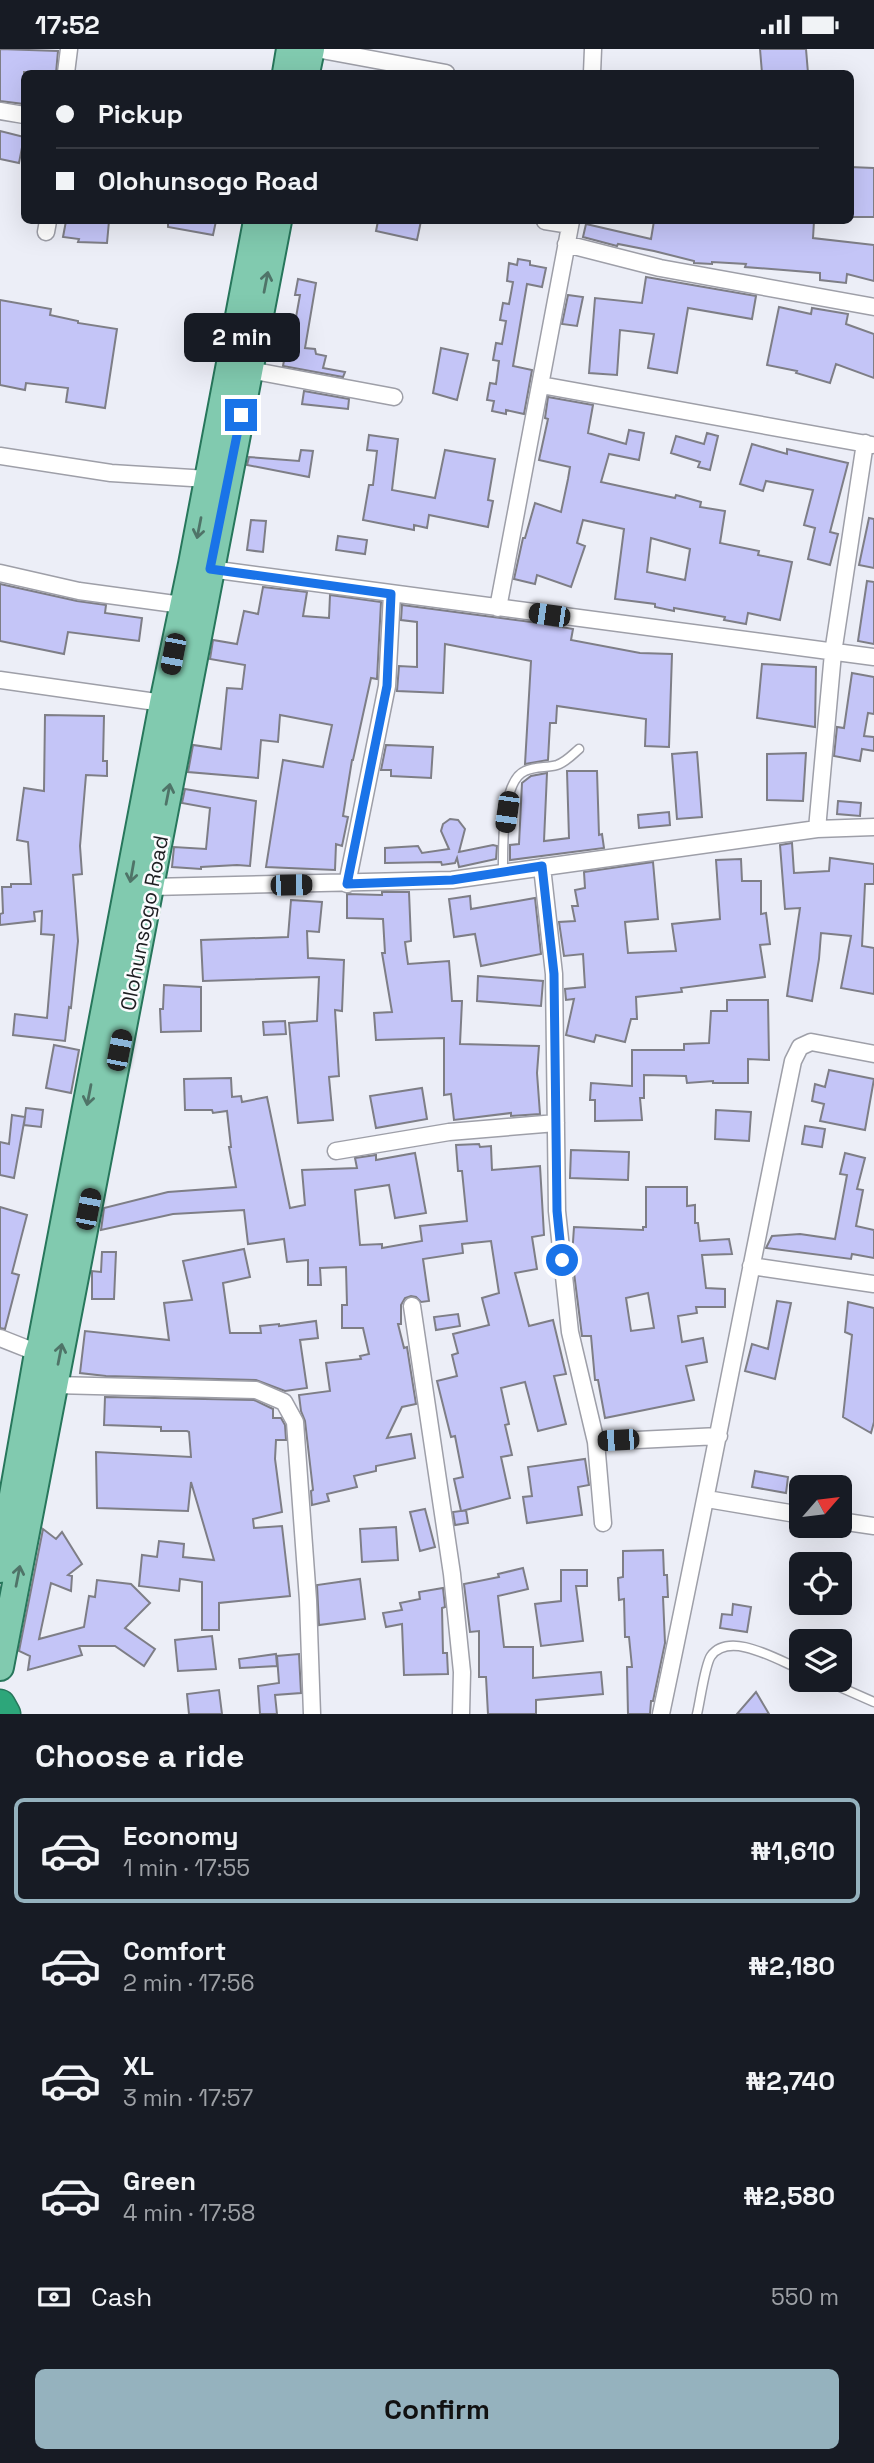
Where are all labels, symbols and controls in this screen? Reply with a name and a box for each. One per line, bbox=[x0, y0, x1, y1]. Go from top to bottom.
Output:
text: 17:52 bbox=[35, 8, 100, 42]
text: Pickup bbox=[98, 97, 183, 131]
text: Olohunsogo Road bbox=[98, 164, 319, 198]
one-way arrow bbox=[260, 271, 273, 294]
callout: 2 min bbox=[183, 313, 299, 363]
text: 2 min bbox=[212, 322, 272, 352]
route end bbox=[225, 399, 257, 431]
one-way arrow bbox=[192, 516, 205, 539]
car bbox=[527, 602, 572, 628]
car bbox=[159, 631, 188, 677]
one-way arrow bbox=[162, 783, 176, 806]
car bbox=[494, 790, 521, 834]
street label: Olohunsogo Road bbox=[114, 833, 174, 1013]
one-way arrow bbox=[125, 860, 138, 883]
car bbox=[270, 874, 313, 896]
car bbox=[105, 1027, 134, 1073]
one-way arrow bbox=[82, 1083, 96, 1106]
car bbox=[74, 1186, 103, 1232]
route start bbox=[546, 1244, 578, 1276]
one-way arrow bbox=[53, 1343, 67, 1366]
car bbox=[597, 1428, 640, 1452]
north arrow bbox=[789, 1475, 852, 1538]
map controls bbox=[789, 1475, 852, 1692]
button: locate bbox=[789, 1552, 852, 1615]
one-way arrow bbox=[11, 1565, 25, 1588]
button: layers bbox=[789, 1629, 852, 1692]
text: Choose a ride bbox=[35, 1736, 245, 1776]
icon: car bbox=[39, 1819, 102, 1882]
text: Economy bbox=[123, 1819, 239, 1853]
text: ₦1,610 bbox=[750, 1834, 835, 1868]
text: 1 min · 17:55 bbox=[123, 1853, 250, 1883]
icon: car bbox=[39, 1934, 102, 1997]
text: Comfort bbox=[123, 1934, 226, 1968]
text: ₦2,180 bbox=[748, 1949, 835, 1983]
text: 2 min · 17:56 bbox=[123, 1968, 255, 1998]
icon: car bbox=[39, 2049, 102, 2112]
text: XL bbox=[123, 2049, 154, 2083]
text: ₦2,740 bbox=[745, 2064, 835, 2098]
text: 3 min · 17:57 bbox=[123, 2083, 253, 2113]
icon: car bbox=[39, 2164, 102, 2227]
text: Green bbox=[123, 2164, 196, 2198]
text: ₦2,580 bbox=[743, 2179, 835, 2213]
text: 4 min · 17:58 bbox=[123, 2198, 255, 2228]
icon: cash bbox=[35, 2278, 73, 2316]
text: Cash bbox=[91, 2280, 152, 2314]
text: 550 m bbox=[771, 2282, 839, 2312]
button: Confirm bbox=[35, 2369, 839, 2449]

